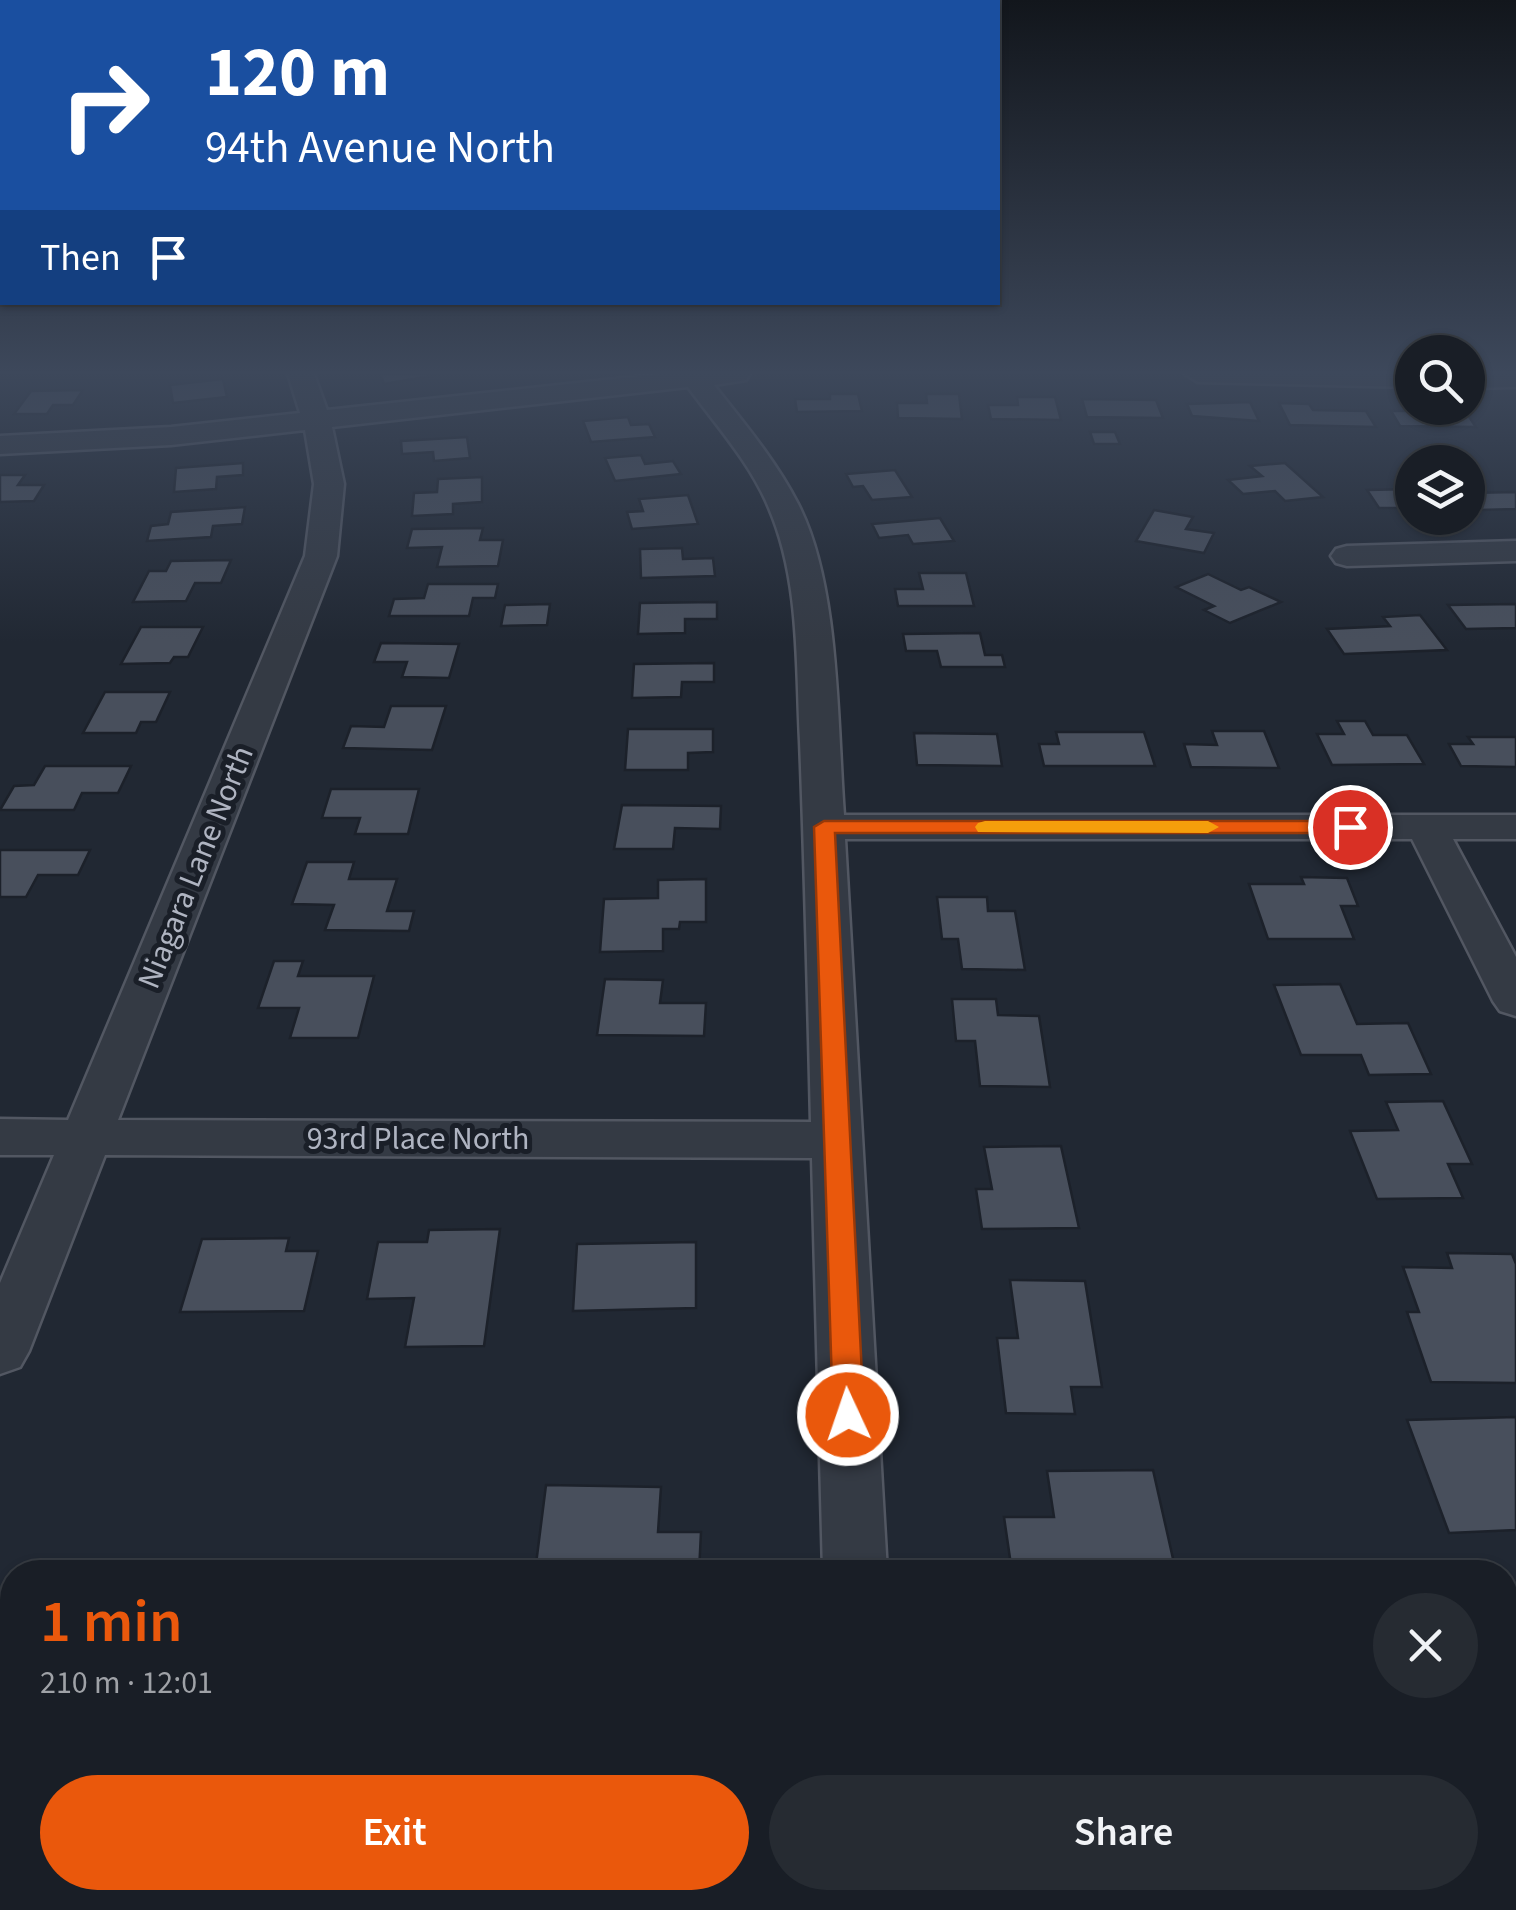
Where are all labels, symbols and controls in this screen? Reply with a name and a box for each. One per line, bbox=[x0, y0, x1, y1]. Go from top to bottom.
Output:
text: 120 m bbox=[205, 23, 390, 123]
icon: right bbox=[40, 40, 170, 170]
text: 94th Avenue North bbox=[205, 116, 555, 180]
icon: arrive bbox=[141, 230, 196, 285]
text: Then bbox=[40, 231, 121, 285]
map controls bbox=[1395, 335, 1485, 535]
button: search bbox=[1395, 335, 1485, 425]
button: layers bbox=[1395, 445, 1485, 535]
street label: Niagara Lane North bbox=[126, 739, 266, 996]
pin bbox=[1308, 785, 1393, 870]
icon: arrive bbox=[1323, 800, 1378, 855]
street label: 93rd Place North bbox=[307, 1116, 529, 1162]
position arrow bbox=[796, 1363, 900, 1467]
text: 1 min bbox=[40, 1580, 183, 1665]
button: close bbox=[1373, 1593, 1478, 1698]
text: 210 m · 12:01 bbox=[40, 1660, 213, 1706]
button: Exit bbox=[40, 1775, 749, 1890]
button: Share bbox=[769, 1775, 1478, 1890]

